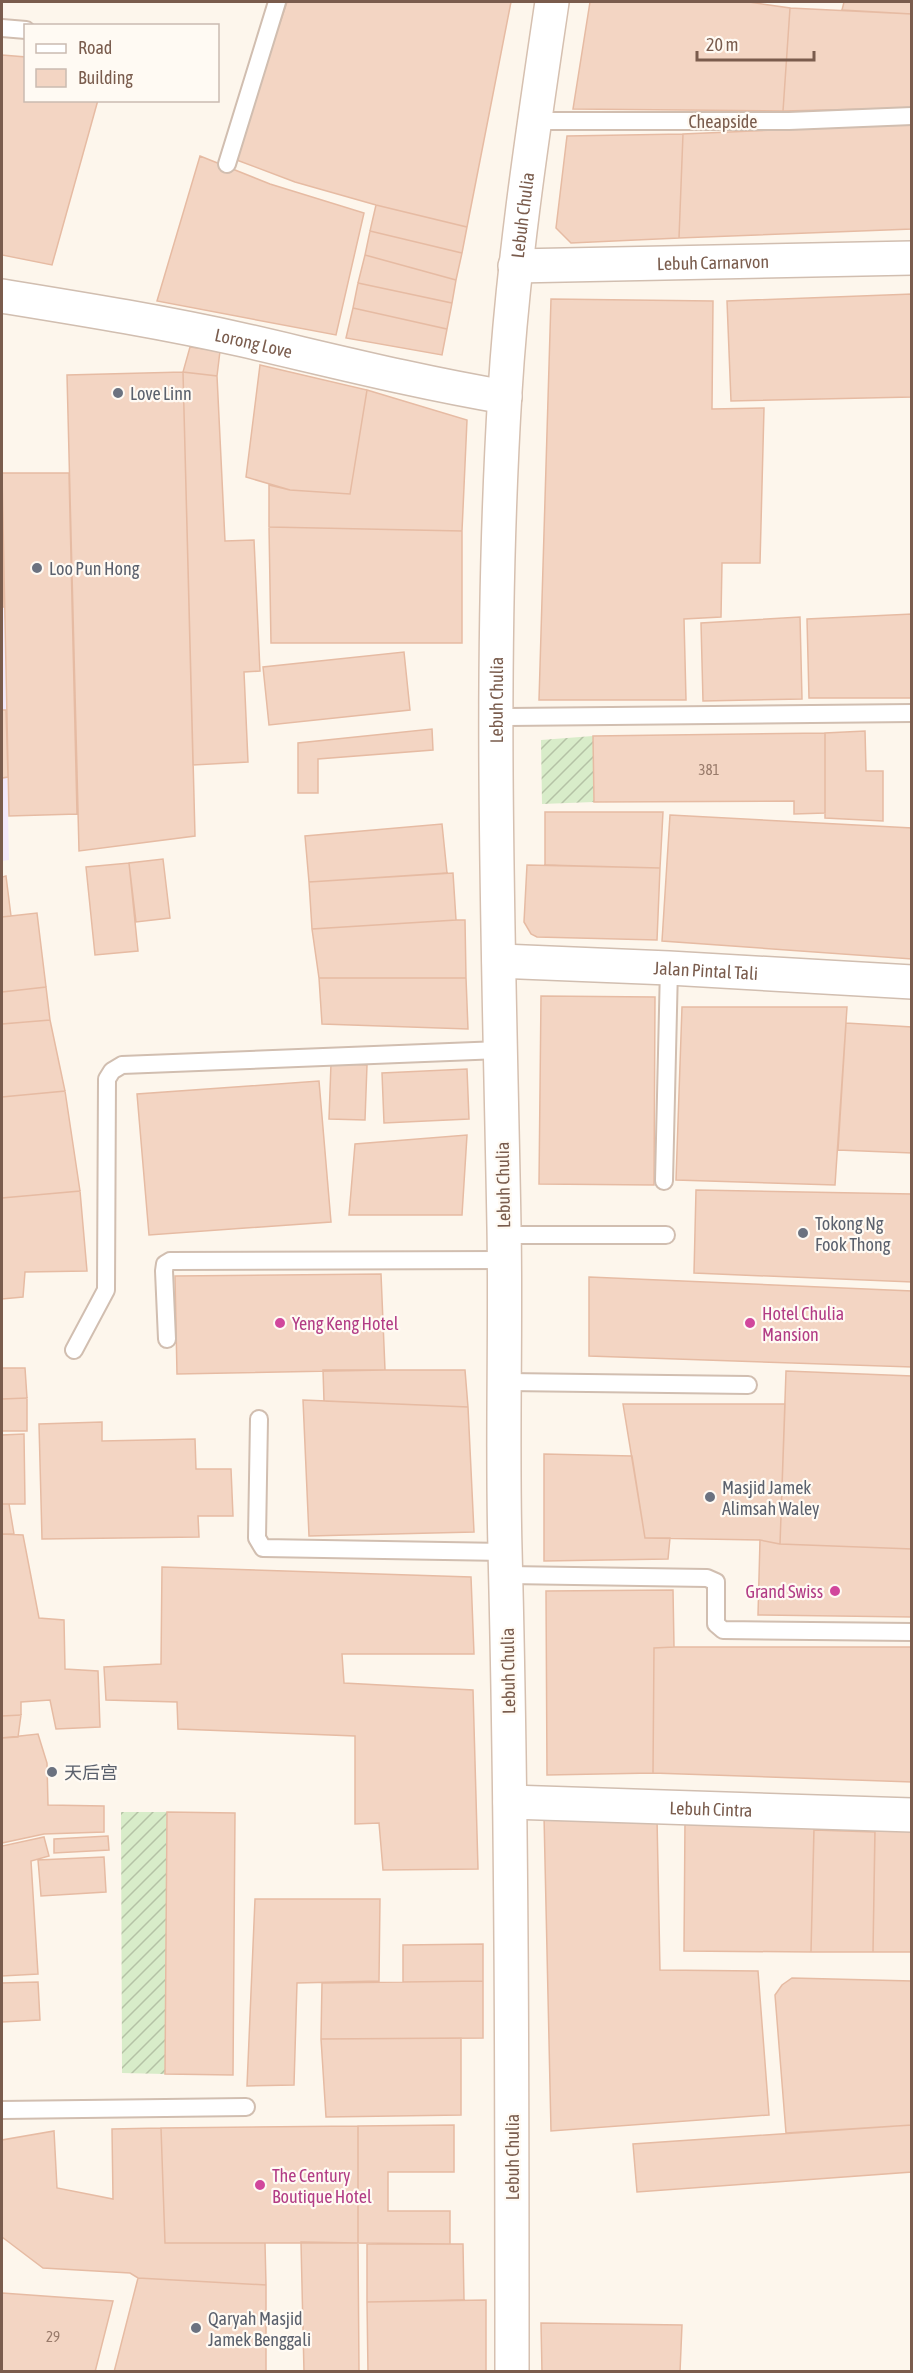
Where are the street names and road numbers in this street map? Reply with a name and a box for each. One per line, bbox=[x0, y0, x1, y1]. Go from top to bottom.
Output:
street label: Cheapside bbox=[688, 111, 758, 132]
street label: Lebuh Chulia bbox=[506, 171, 538, 259]
street label: Lebuh Carnarvon bbox=[657, 250, 769, 274]
street label: Lorong Love bbox=[213, 324, 295, 362]
street label: Lebuh Chulia bbox=[485, 657, 507, 743]
street label: Jalan Pintal Tali bbox=[653, 957, 759, 984]
street label: Lebuh Chulia bbox=[492, 1142, 514, 1228]
street label: Lebuh Chulia bbox=[497, 1628, 519, 1714]
street label: Lebuh Cintra bbox=[669, 1797, 753, 1820]
street label: Lebuh Chulia bbox=[502, 2114, 523, 2200]

